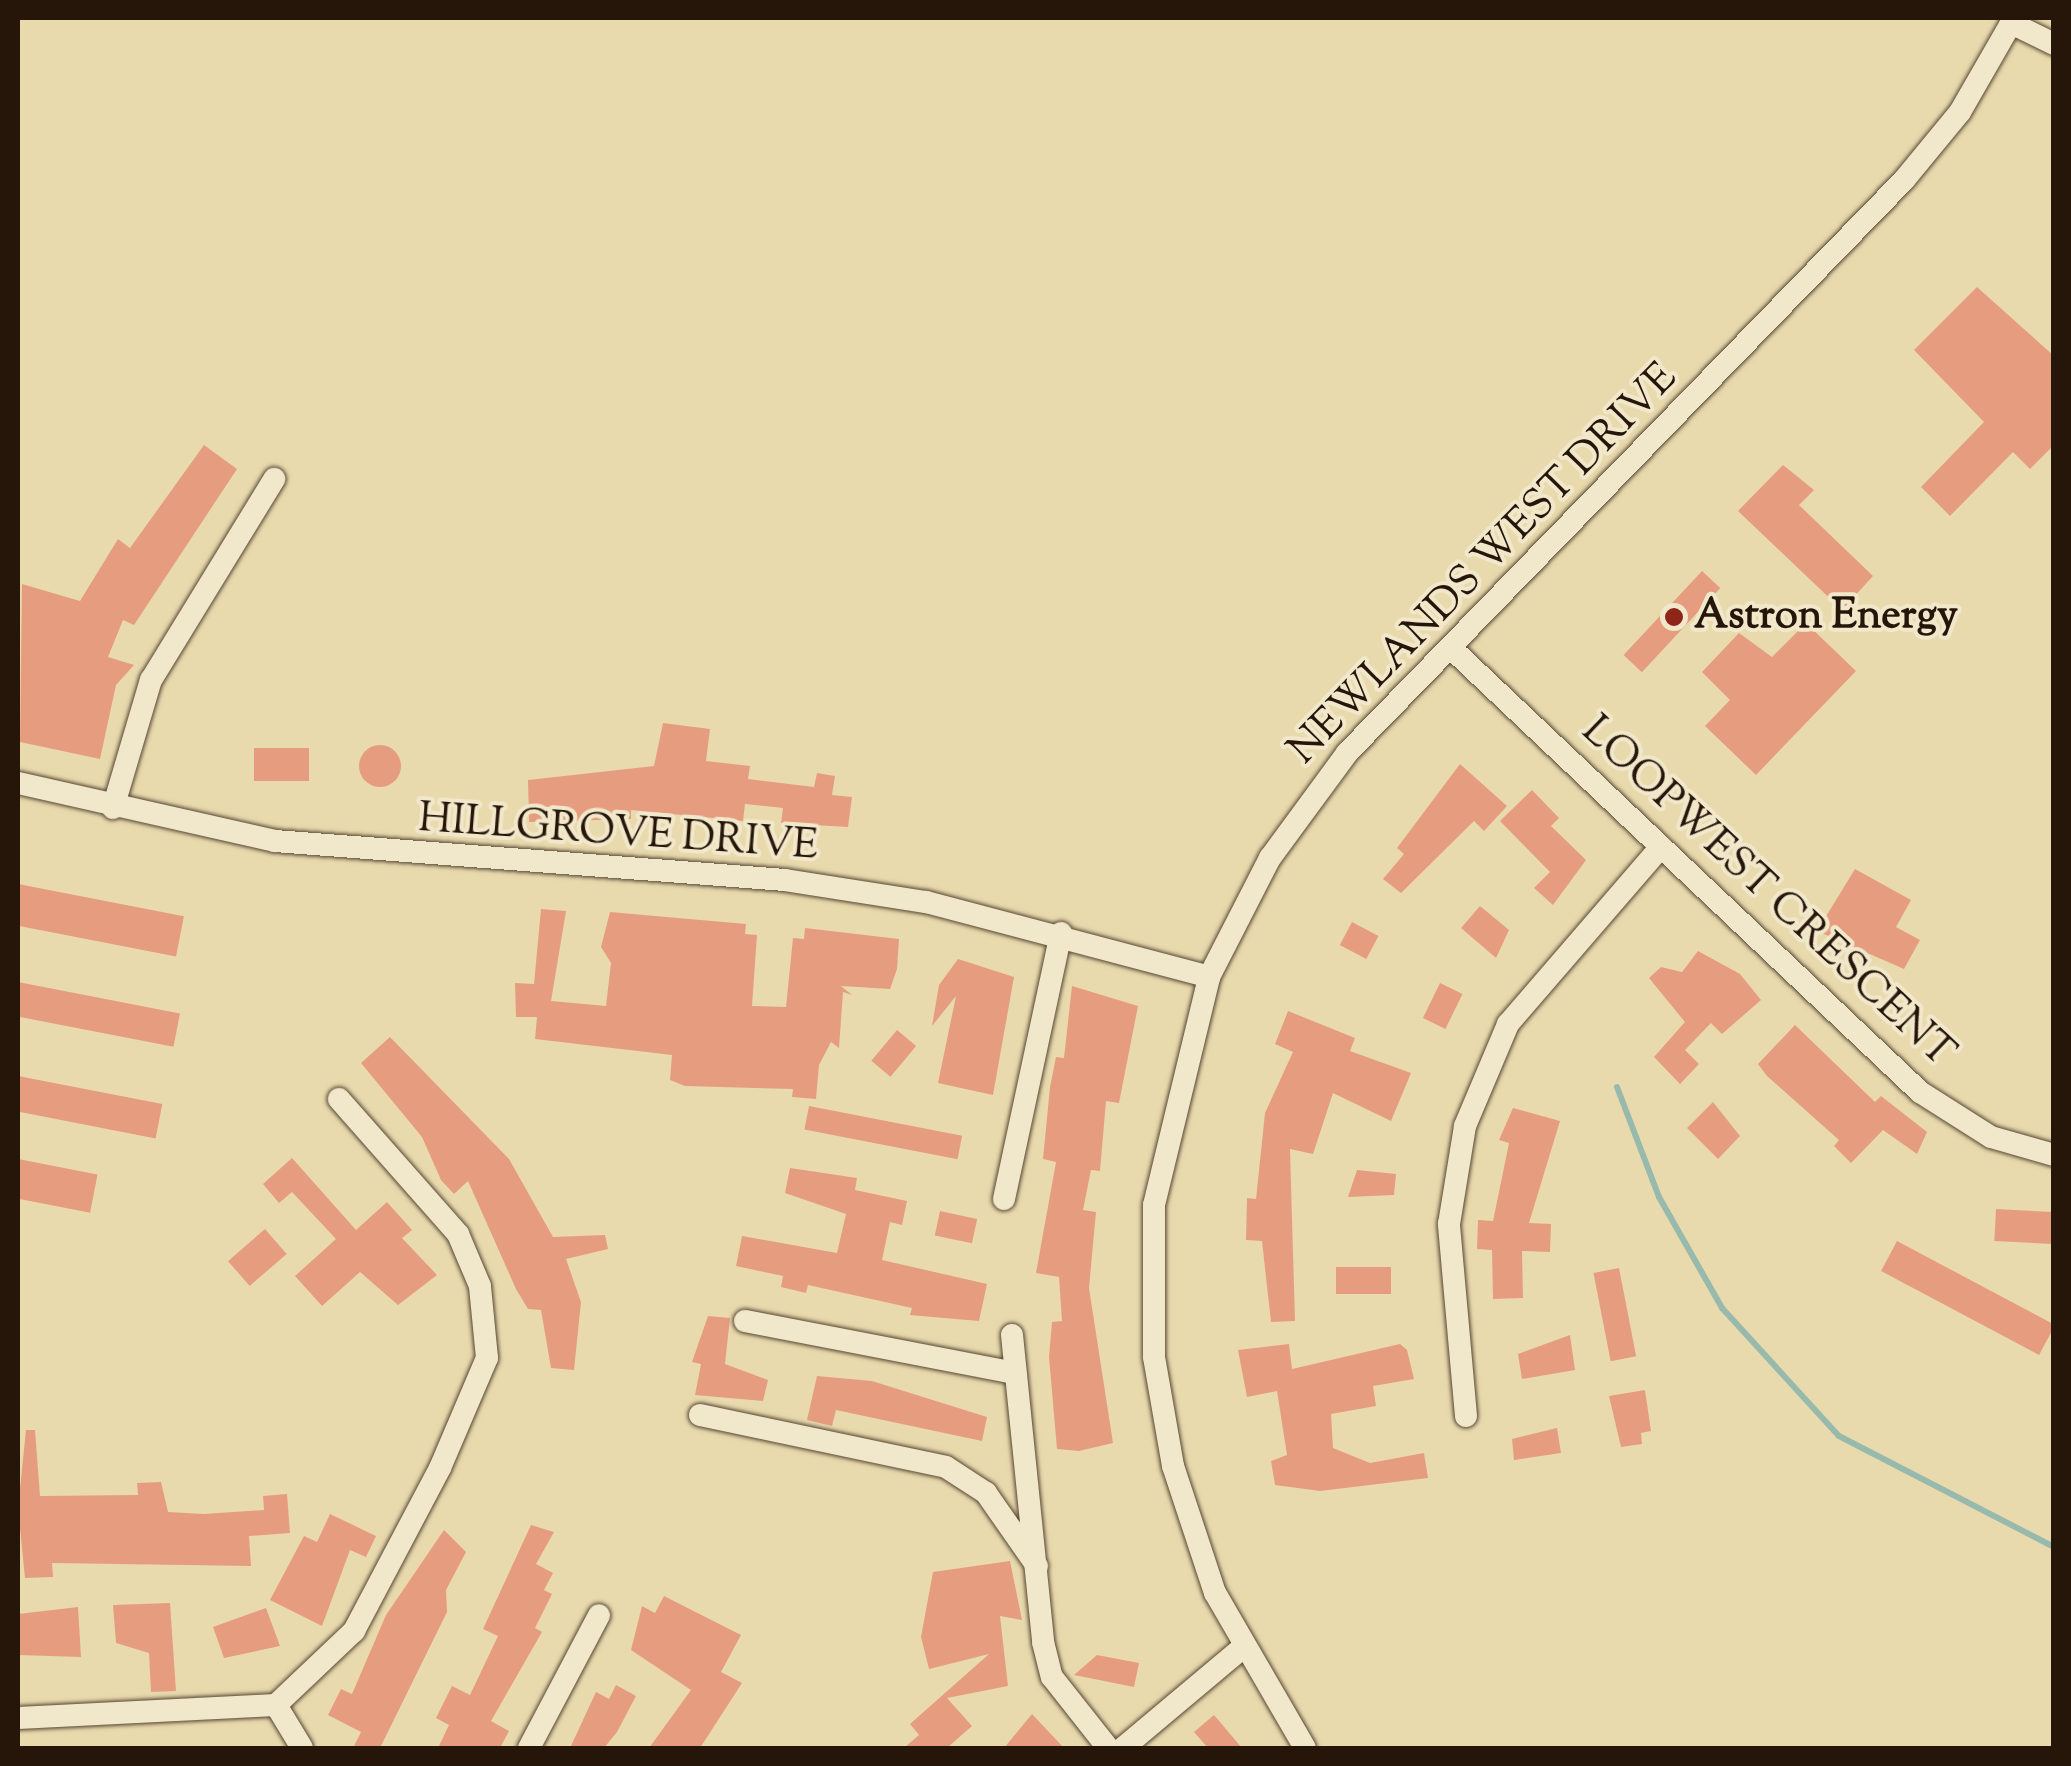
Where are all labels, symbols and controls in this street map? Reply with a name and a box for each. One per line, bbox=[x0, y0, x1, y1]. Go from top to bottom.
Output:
street label: NEWLANDS WEST DRIVE bbox=[1279, 354, 1689, 776]
place label: Astron Energy bbox=[1694, 592, 1958, 642]
marker: Astron Energy bbox=[1663, 606, 1685, 628]
street label: LOOPWEST CRESCENT bbox=[1570, 707, 1964, 1079]
street label: HILLGROVE DRIVE bbox=[417, 795, 819, 873]

